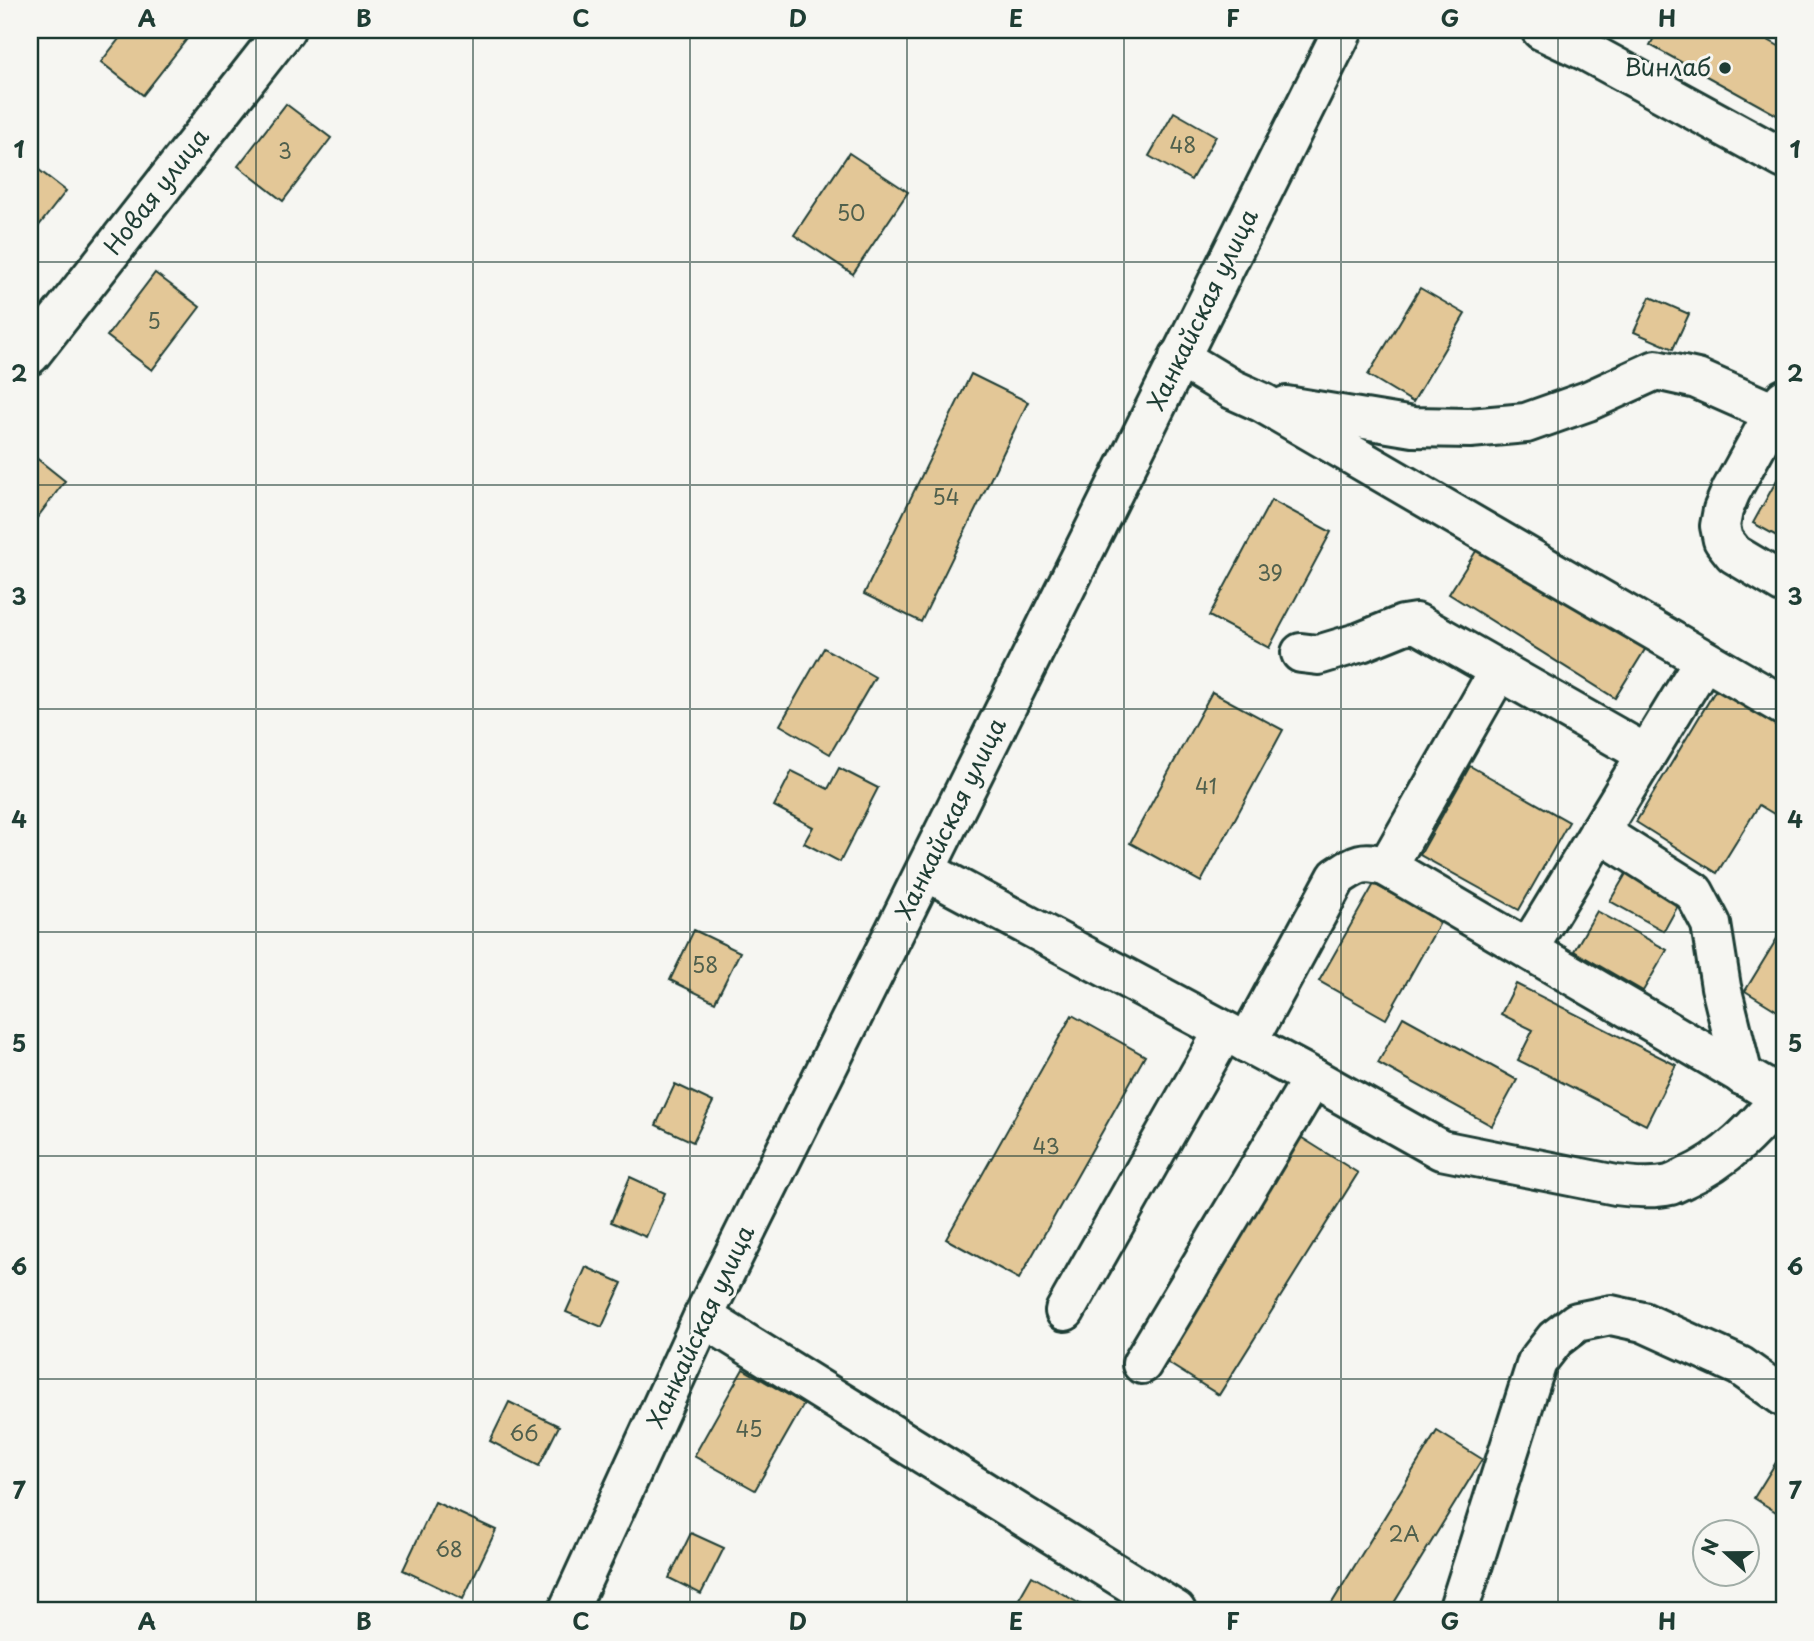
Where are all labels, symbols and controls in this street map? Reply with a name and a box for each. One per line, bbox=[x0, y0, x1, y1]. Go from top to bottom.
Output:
text: A bbox=[138, 0, 156, 35]
text: B bbox=[356, 0, 372, 35]
text: C bbox=[572, 0, 590, 35]
text: D bbox=[789, 0, 807, 35]
text: E bbox=[1009, 0, 1023, 35]
text: F bbox=[1226, 0, 1240, 35]
text: G bbox=[1441, 0, 1459, 35]
text: H bbox=[1658, 0, 1676, 35]
place label: Винлаб bbox=[1624, 48, 1711, 84]
marker: Винлаб bbox=[1717, 60, 1733, 76]
street label: Новая улица bbox=[94, 119, 217, 262]
house number: 48 bbox=[1170, 128, 1196, 160]
text: 1 bbox=[14, 131, 25, 166]
text: 1 bbox=[1790, 131, 1801, 166]
house number: 3 bbox=[278, 134, 292, 166]
house number: 50 bbox=[837, 196, 865, 228]
street label: Ханкайская улица bbox=[1137, 202, 1266, 416]
house number: 5 bbox=[147, 304, 161, 336]
text: 2 bbox=[11, 355, 27, 390]
text: 2 bbox=[1787, 355, 1803, 390]
house number: 54 bbox=[932, 480, 960, 512]
house number: 39 bbox=[1257, 556, 1283, 588]
text: 3 bbox=[11, 578, 27, 613]
text: 3 bbox=[1787, 578, 1803, 613]
street label: Ханкайская улица bbox=[885, 711, 1014, 925]
house number: 41 bbox=[1195, 769, 1217, 801]
text: 4 bbox=[11, 801, 27, 836]
text: 4 bbox=[1787, 801, 1803, 836]
house number: 58 bbox=[692, 948, 718, 980]
text: 5 bbox=[12, 1025, 26, 1060]
text: 5 bbox=[1788, 1025, 1802, 1060]
house number: 43 bbox=[1032, 1129, 1060, 1161]
street label: Ханкайская улица bbox=[636, 1219, 762, 1434]
text: 6 bbox=[11, 1248, 27, 1283]
text: 6 bbox=[1787, 1248, 1803, 1283]
house number: 45 bbox=[736, 1412, 762, 1444]
house number: 66 bbox=[509, 1416, 539, 1448]
text: 7 bbox=[12, 1472, 26, 1507]
text: 7 bbox=[1788, 1472, 1802, 1507]
house number: 2А bbox=[1389, 1517, 1419, 1549]
north arrow bbox=[1692, 1518, 1762, 1588]
house number: 68 bbox=[435, 1532, 463, 1564]
text: N bbox=[1693, 1535, 1725, 1559]
text: A bbox=[138, 1603, 156, 1638]
text: B bbox=[356, 1603, 372, 1638]
text: C bbox=[572, 1603, 590, 1638]
text: D bbox=[789, 1603, 807, 1638]
text: E bbox=[1009, 1603, 1023, 1638]
text: F bbox=[1226, 1603, 1240, 1638]
text: G bbox=[1441, 1603, 1459, 1638]
text: H bbox=[1658, 1603, 1676, 1638]

